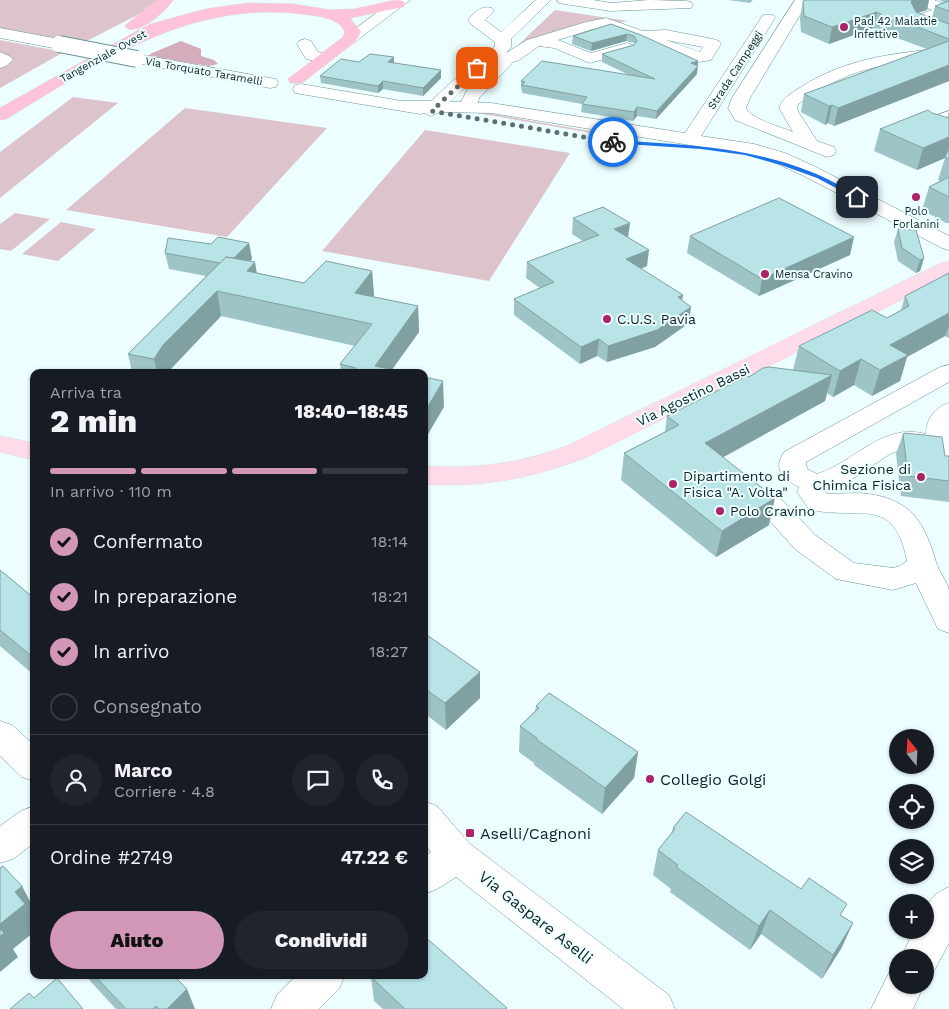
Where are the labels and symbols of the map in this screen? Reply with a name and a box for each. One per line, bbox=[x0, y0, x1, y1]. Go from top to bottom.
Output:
place label: Pad 42 Malattie Infettive bbox=[854, 15, 937, 41]
marker: Pad 42 Malattie Infettive bbox=[838, 21, 850, 33]
street label: Tangenziale Ovest bbox=[58, 27, 149, 86]
street label: Strada Campeggi bbox=[705, 29, 766, 112]
pin bbox=[456, 47, 498, 89]
street label: Via Torquato Taramelli bbox=[144, 55, 264, 88]
courier bbox=[588, 117, 638, 167]
pin bbox=[836, 176, 878, 218]
marker: Polo Forlanini bbox=[910, 191, 922, 203]
place label: Polo Forlanini bbox=[893, 205, 939, 231]
marker: Mensa Cravino bbox=[759, 268, 771, 280]
place label: Mensa Cravino bbox=[775, 268, 853, 281]
place label: C.U.S. Pavia bbox=[617, 311, 696, 327]
marker: C.U.S. Pavia bbox=[601, 313, 613, 325]
street label: Via Agostino Bassi bbox=[634, 361, 752, 429]
place label: Sezione di Chimica Fisica bbox=[813, 461, 911, 493]
place label: Dipartimento di Fisica "A. Volta" bbox=[683, 468, 790, 500]
marker: Sezione di Chimica Fisica bbox=[915, 471, 927, 483]
marker: Dipartimento di Fisica "A. Volta" bbox=[667, 478, 679, 490]
place label: Polo Cravino bbox=[730, 503, 815, 519]
marker: Polo Cravino bbox=[714, 505, 726, 517]
north arrow bbox=[889, 729, 934, 774]
place label: Collegio Golgi bbox=[660, 770, 766, 789]
marker: Collegio Golgi bbox=[644, 773, 656, 785]
place label: Aselli/Cagnoni bbox=[480, 824, 591, 843]
marker: Aselli/Cagnoni bbox=[464, 827, 476, 839]
street label: Via Gaspare Aselli bbox=[475, 867, 596, 968]

